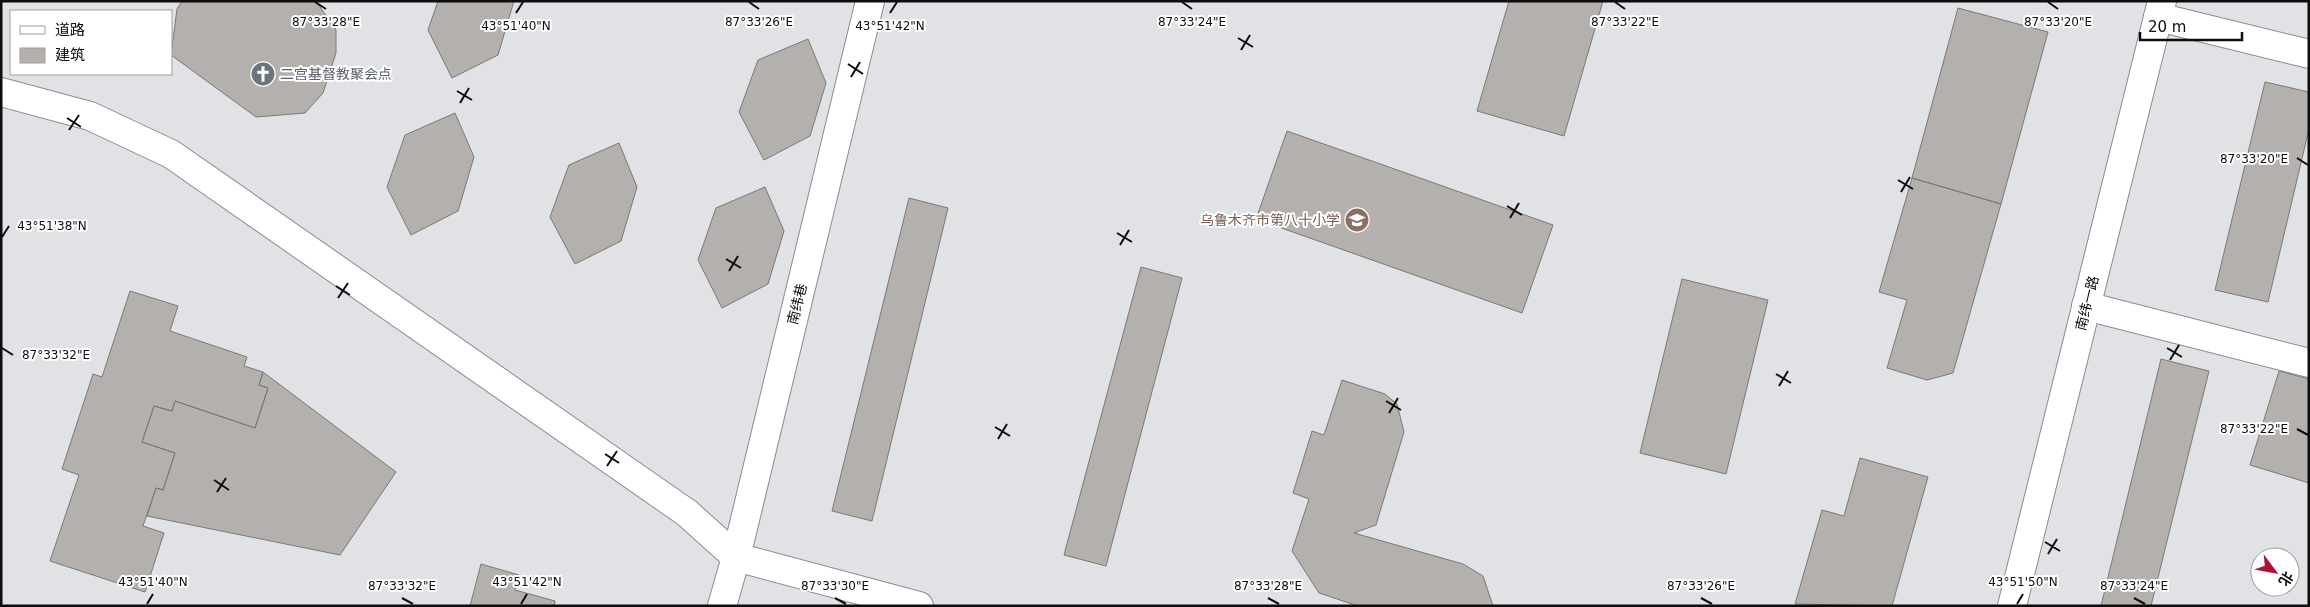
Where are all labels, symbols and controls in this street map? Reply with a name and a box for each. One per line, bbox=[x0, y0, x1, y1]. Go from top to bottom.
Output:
legend bbox=[10, 10, 172, 75]
scale bar bbox=[2140, 10, 2242, 42]
text: 87°33'28"E bbox=[292, 15, 360, 29]
text: 87°33'26"E bbox=[725, 15, 793, 29]
text: 87°33'24"E bbox=[1158, 15, 1226, 29]
text: 87°33'22"E bbox=[1591, 15, 1659, 29]
text: 87°33'20"E bbox=[2024, 15, 2092, 29]
text: 20 m bbox=[2148, 18, 2186, 36]
text: 43°51'40"N bbox=[481, 19, 551, 33]
text: 43°51'42"N bbox=[855, 19, 925, 33]
text: 道路 bbox=[55, 21, 85, 39]
text: 建筑 bbox=[55, 46, 85, 64]
church icon: 二宫基督教聚会点 bbox=[250, 61, 276, 87]
place label: 二宫基督教聚会点 bbox=[280, 66, 392, 82]
text: 87°33'20"E bbox=[2220, 152, 2288, 166]
school or university icon: 乌鲁木齐市第八十小学 bbox=[1344, 207, 1370, 233]
place label: 乌鲁木齐市第八十小学 bbox=[1200, 212, 1340, 228]
text: 43°51'38"N bbox=[17, 219, 87, 233]
street label: 南纬一路 bbox=[2072, 274, 2102, 332]
street label: 南纬巷 bbox=[784, 282, 810, 326]
text: 87°33'32"E bbox=[22, 348, 90, 362]
text: 87°33'22"E bbox=[2220, 422, 2288, 436]
north arrow bbox=[2250, 547, 2300, 597]
text: 北 bbox=[2276, 569, 2297, 589]
text: 43°51'40"N bbox=[118, 575, 188, 589]
text: 43°51'42"N bbox=[492, 575, 562, 589]
text: 43°51'50"N bbox=[1988, 575, 2058, 589]
text: 87°33'32"E bbox=[368, 579, 436, 593]
text: 87°33'30"E bbox=[801, 579, 869, 593]
text: 87°33'28"E bbox=[1234, 579, 1302, 593]
text: 87°33'26"E bbox=[1667, 579, 1735, 593]
text: 87°33'24"E bbox=[2100, 579, 2168, 593]

